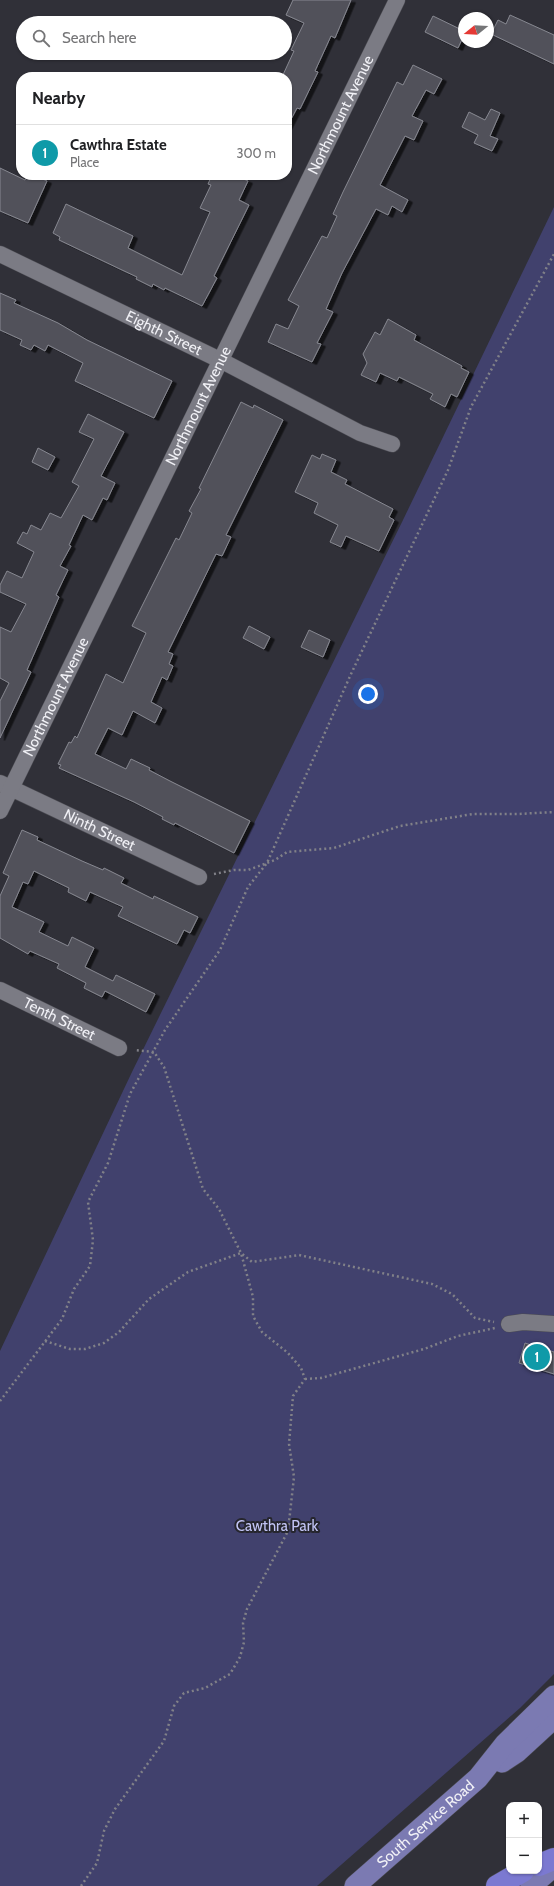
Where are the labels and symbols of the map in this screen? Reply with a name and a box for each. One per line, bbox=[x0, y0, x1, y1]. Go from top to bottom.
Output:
north arrow bbox=[458, 12, 494, 48]
street label: Northmount Avenue bbox=[304, 52, 378, 177]
street label: Eighth Street bbox=[123, 307, 205, 359]
street label: Northmount Avenue bbox=[162, 343, 235, 468]
street label: Northmount Avenue bbox=[19, 634, 93, 759]
your location bbox=[358, 684, 378, 704]
street label: Ninth Street bbox=[61, 805, 138, 855]
street label: Tenth Street bbox=[20, 994, 98, 1044]
pin: 1 bbox=[524, 1342, 550, 1372]
park label: Cawthra Park bbox=[236, 1517, 319, 1535]
street label: South Service Road bbox=[373, 1776, 478, 1872]

